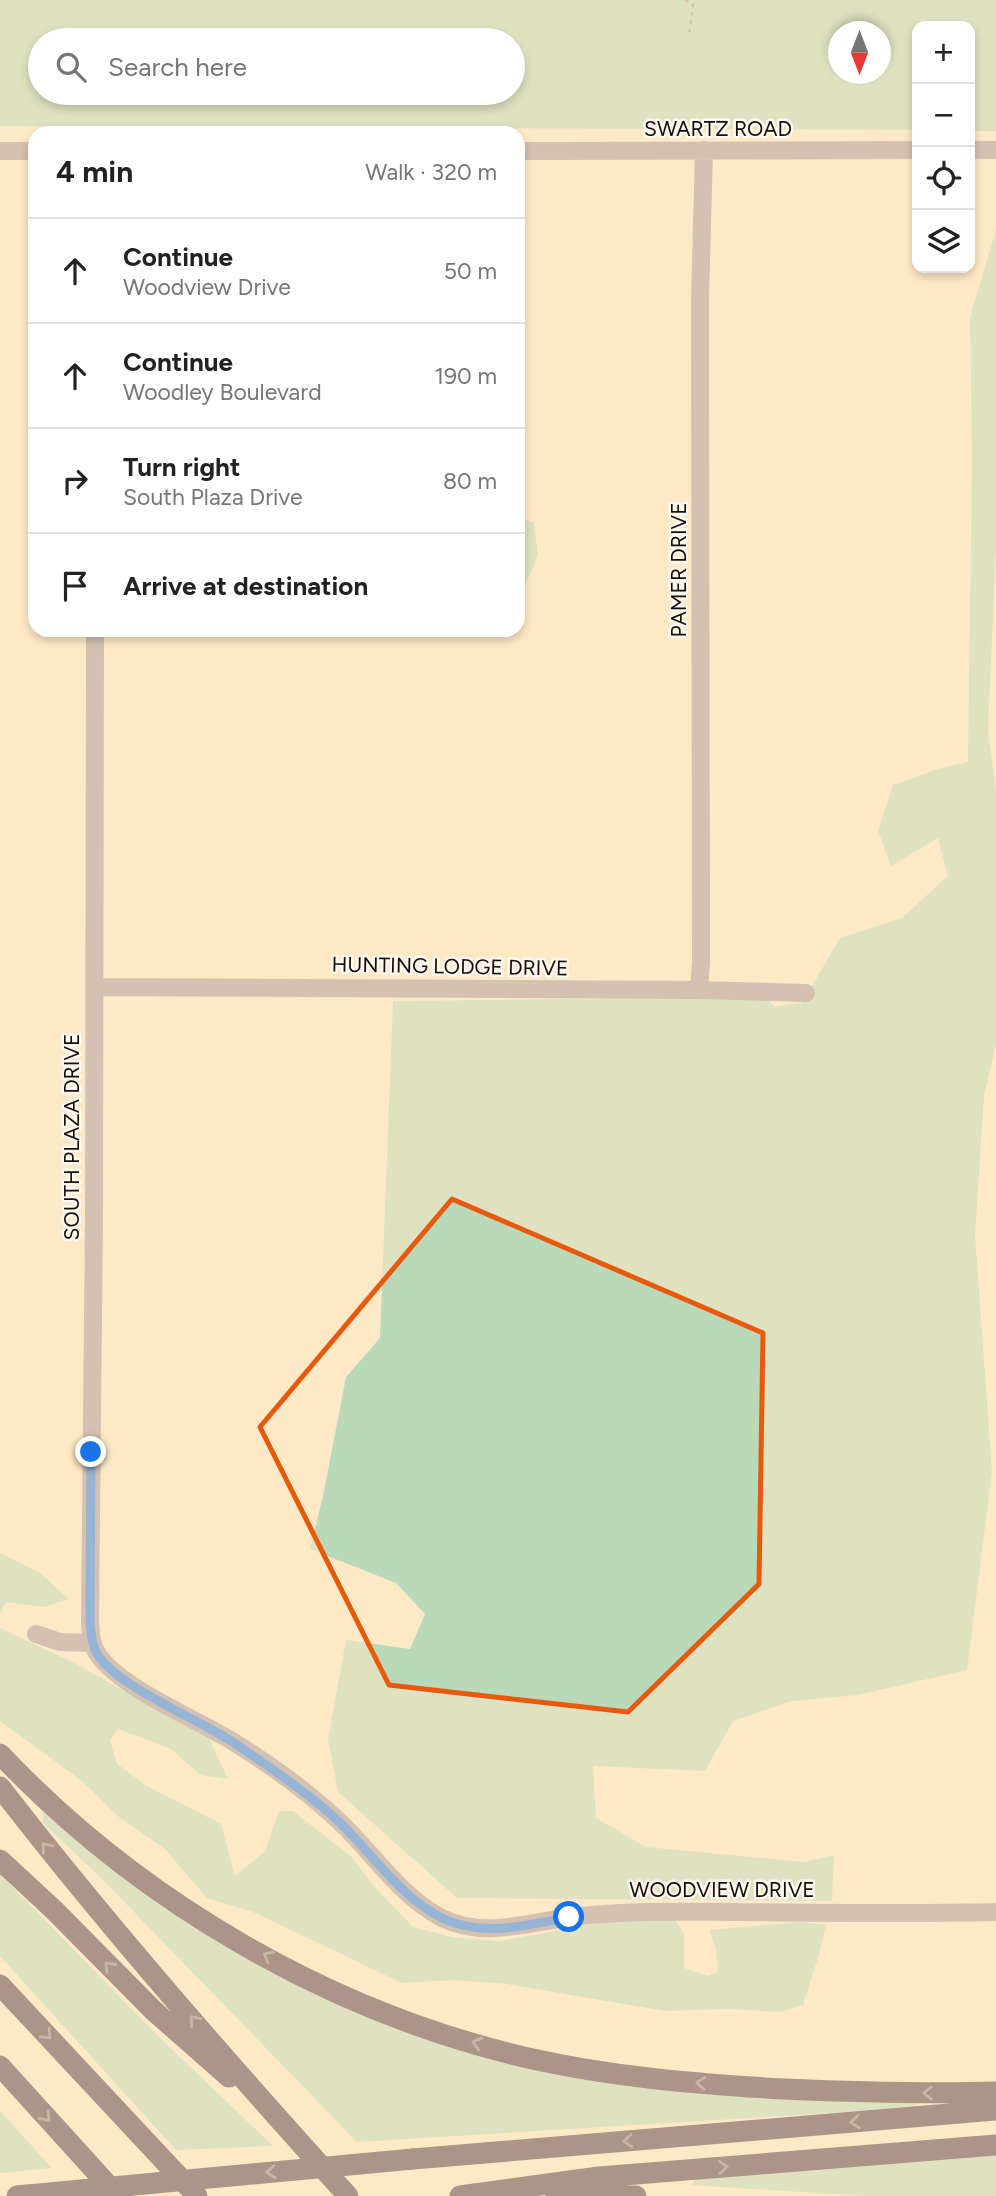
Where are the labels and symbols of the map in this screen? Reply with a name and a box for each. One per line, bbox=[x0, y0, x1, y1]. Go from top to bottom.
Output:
north arrow bbox=[828, 21, 891, 84]
street label: SWARTZ ROAD bbox=[644, 116, 792, 141]
street label: PAMER DRIVE bbox=[666, 502, 691, 638]
street label: HUNTING LODGE DRIVE bbox=[331, 951, 569, 981]
street label: SOUTH PLAZA DRIVE bbox=[59, 1034, 84, 1240]
route end bbox=[75, 1436, 106, 1467]
one-way arrow bbox=[42, 1842, 55, 1854]
street label: WOODVIEW DRIVE bbox=[629, 1877, 815, 1902]
route start bbox=[553, 1901, 584, 1932]
one-way arrow bbox=[262, 1951, 275, 1964]
one-way arrow bbox=[104, 1961, 117, 1974]
one-way arrow bbox=[190, 2015, 202, 2028]
one-way arrow bbox=[38, 2027, 51, 2040]
one-way arrow bbox=[471, 2037, 483, 2052]
one-way arrow bbox=[695, 2076, 706, 2091]
one-way arrow bbox=[922, 2085, 933, 2101]
one-way arrow bbox=[38, 2108, 50, 2121]
one-way arrow bbox=[849, 2114, 860, 2129]
one-way arrow bbox=[622, 2133, 633, 2148]
one-way arrow bbox=[718, 2160, 729, 2175]
one-way arrow bbox=[266, 2164, 277, 2179]

